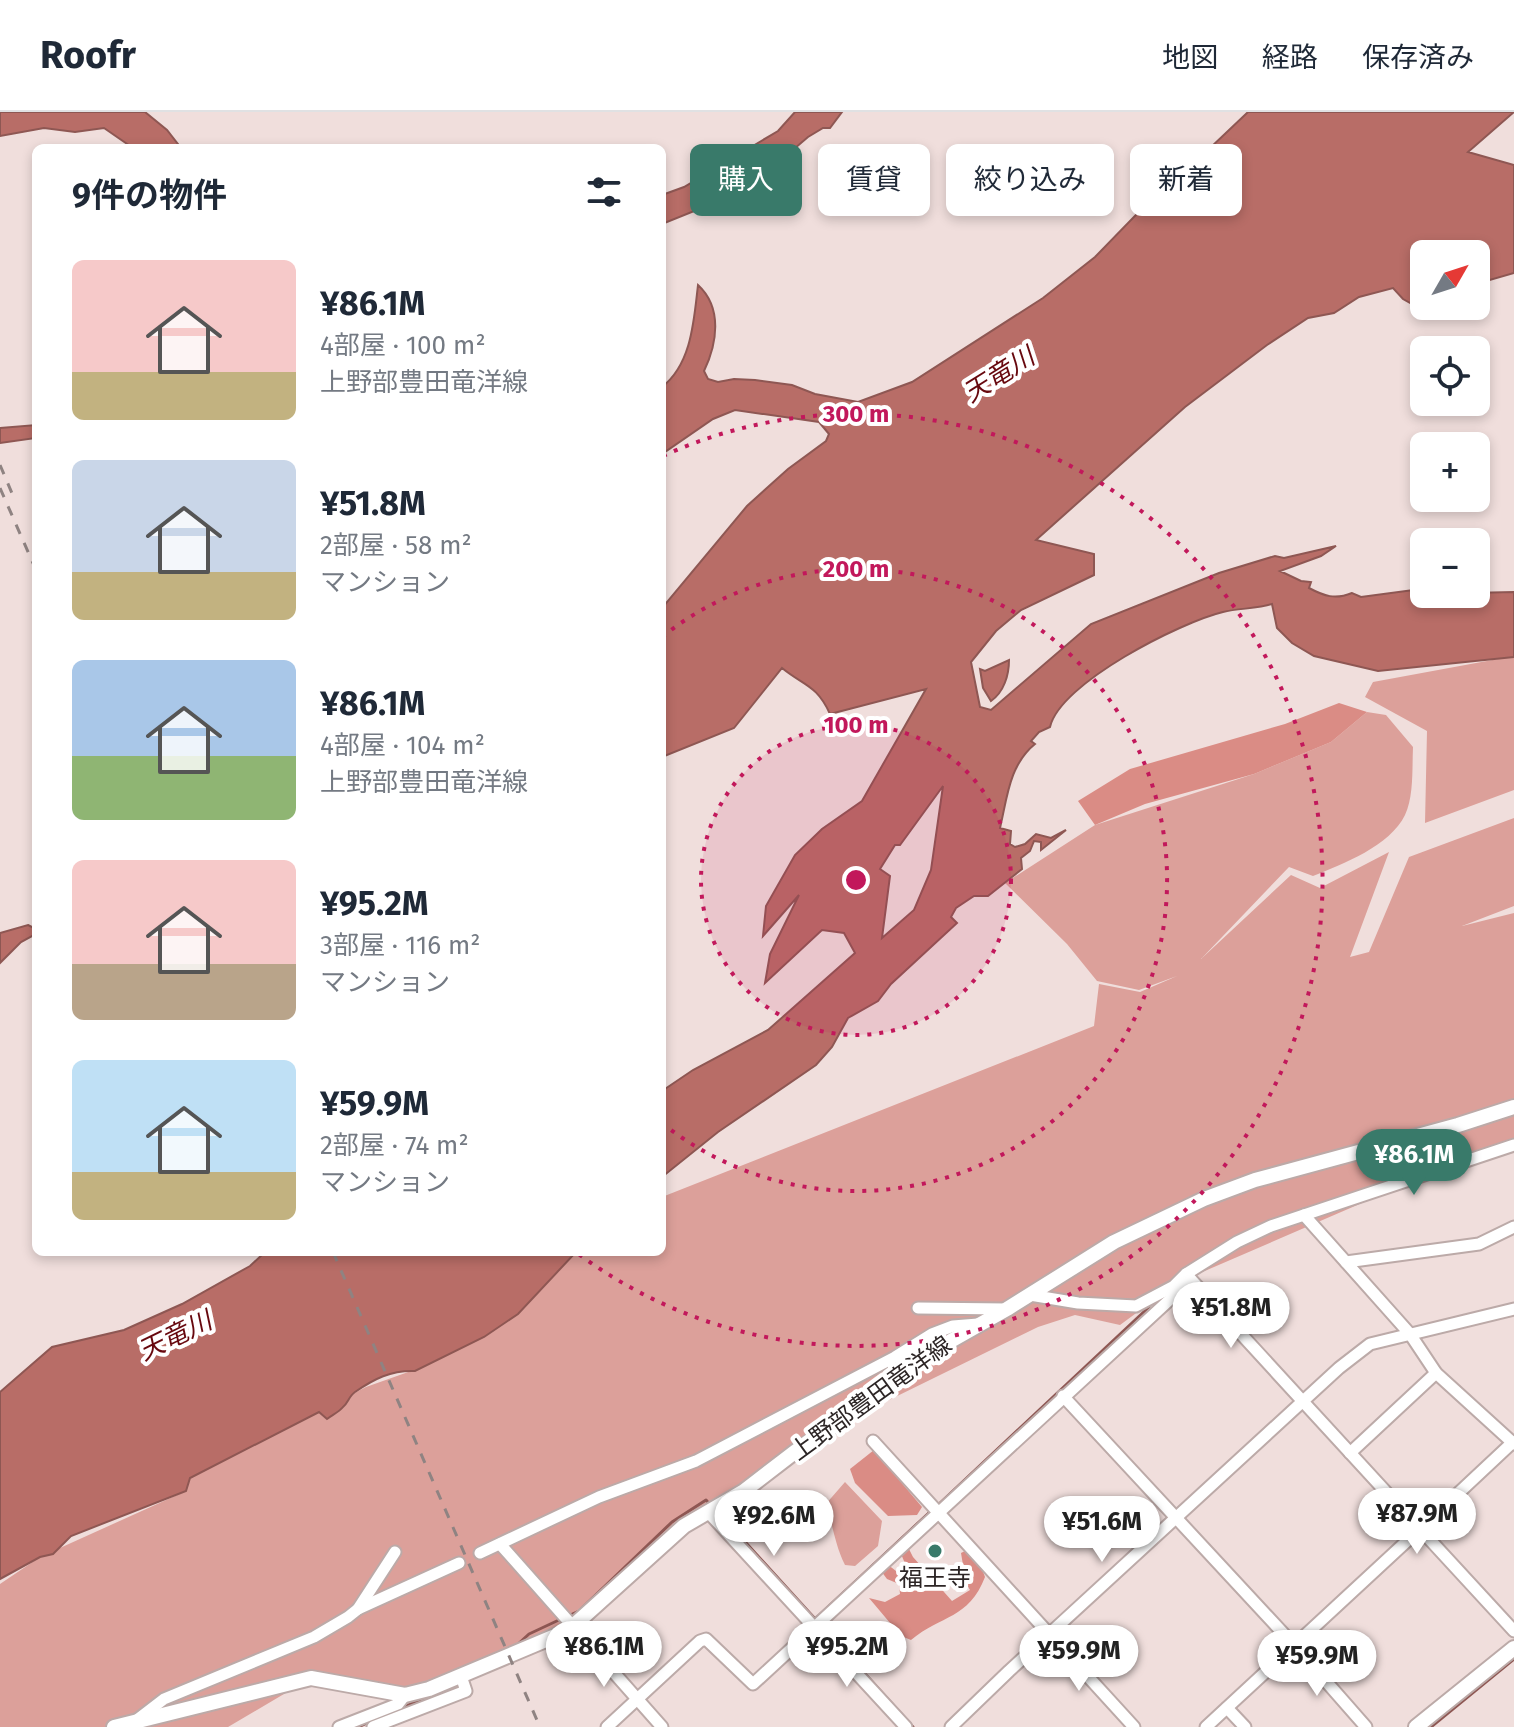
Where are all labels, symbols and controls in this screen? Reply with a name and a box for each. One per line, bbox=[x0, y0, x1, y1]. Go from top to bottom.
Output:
text: Roofr bbox=[40, 32, 136, 78]
text: 地図 bbox=[1162, 41, 1218, 74]
text: 経路 bbox=[1262, 41, 1318, 74]
text: 保存済み bbox=[1362, 41, 1474, 74]
chip: 購入 bbox=[690, 144, 802, 216]
chip: 賃貸 bbox=[818, 144, 930, 216]
chip: 絞り込み bbox=[946, 144, 1114, 216]
chip: 新着 bbox=[1130, 144, 1242, 216]
icon: filters bbox=[582, 170, 626, 214]
text: 9件の物件 bbox=[72, 175, 227, 216]
north arrow bbox=[1410, 240, 1490, 320]
map controls bbox=[1410, 240, 1490, 608]
text: ¥86.1M bbox=[320, 283, 425, 324]
icon: home bbox=[136, 292, 232, 388]
text: 4部屋 · 100 m² bbox=[320, 330, 486, 361]
button: locate bbox=[1410, 336, 1490, 416]
water label: 天竜川 bbox=[958, 340, 1043, 409]
text: 上野部豊田竜洋線 bbox=[320, 367, 528, 398]
text: 300 m bbox=[822, 400, 889, 428]
button: + bbox=[1410, 432, 1490, 512]
text: ¥51.8M bbox=[320, 483, 426, 524]
icon: home bbox=[136, 492, 232, 588]
button: − bbox=[1410, 528, 1490, 608]
text: 2部屋 · 58 m² bbox=[320, 530, 472, 561]
text: 200 m bbox=[823, 555, 889, 583]
text: マンション bbox=[320, 567, 450, 598]
text: ¥86.1M bbox=[320, 683, 425, 724]
icon: home bbox=[136, 692, 232, 788]
text: 100 m bbox=[823, 711, 889, 739]
text: 4部屋 · 104 m² bbox=[320, 730, 485, 761]
text: 上野部豊田竜洋線 bbox=[320, 767, 528, 798]
centre of rings bbox=[842, 866, 870, 894]
text: ¥95.2M bbox=[320, 883, 429, 924]
icon: home bbox=[136, 892, 232, 988]
text: 3部屋 · 116 m² bbox=[320, 930, 480, 961]
text: マンション bbox=[320, 967, 450, 998]
text: ¥59.9M bbox=[320, 1083, 429, 1124]
icon: home bbox=[136, 1092, 232, 1188]
pin: ¥86.1M bbox=[1349, 1129, 1479, 1197]
text: 2部屋 · 74 m² bbox=[320, 1130, 469, 1161]
text: ¥86.1M bbox=[1374, 1139, 1454, 1170]
text: マンション bbox=[320, 1167, 450, 1198]
pin: ¥51.8M bbox=[1166, 1282, 1296, 1350]
text: ¥51.8M bbox=[1191, 1292, 1271, 1323]
water label: 天竜川 bbox=[133, 1304, 220, 1367]
street label: 上野部豊田竜洋線 bbox=[785, 1330, 957, 1466]
pin: ¥87.9M bbox=[1352, 1488, 1482, 1556]
pin: ¥92.6M bbox=[709, 1490, 839, 1558]
pin: ¥51.6M bbox=[1037, 1496, 1167, 1564]
text: ¥87.9M bbox=[1376, 1498, 1458, 1529]
text: ¥92.6M bbox=[733, 1500, 815, 1531]
text: ¥51.6M bbox=[1062, 1506, 1142, 1537]
marker: 福王寺 bbox=[926, 1542, 944, 1560]
place label: 福王寺 bbox=[899, 1564, 971, 1592]
pin: ¥86.1M bbox=[539, 1621, 669, 1689]
pin: ¥95.2M bbox=[782, 1621, 912, 1689]
pin: ¥59.9M bbox=[1014, 1625, 1144, 1693]
pin: ¥59.9M bbox=[1252, 1630, 1382, 1698]
text: ¥86.1M bbox=[564, 1631, 644, 1662]
text: ¥95.2M bbox=[806, 1631, 889, 1662]
text: ¥59.9M bbox=[1037, 1635, 1121, 1666]
text: ¥59.9M bbox=[1275, 1640, 1359, 1671]

